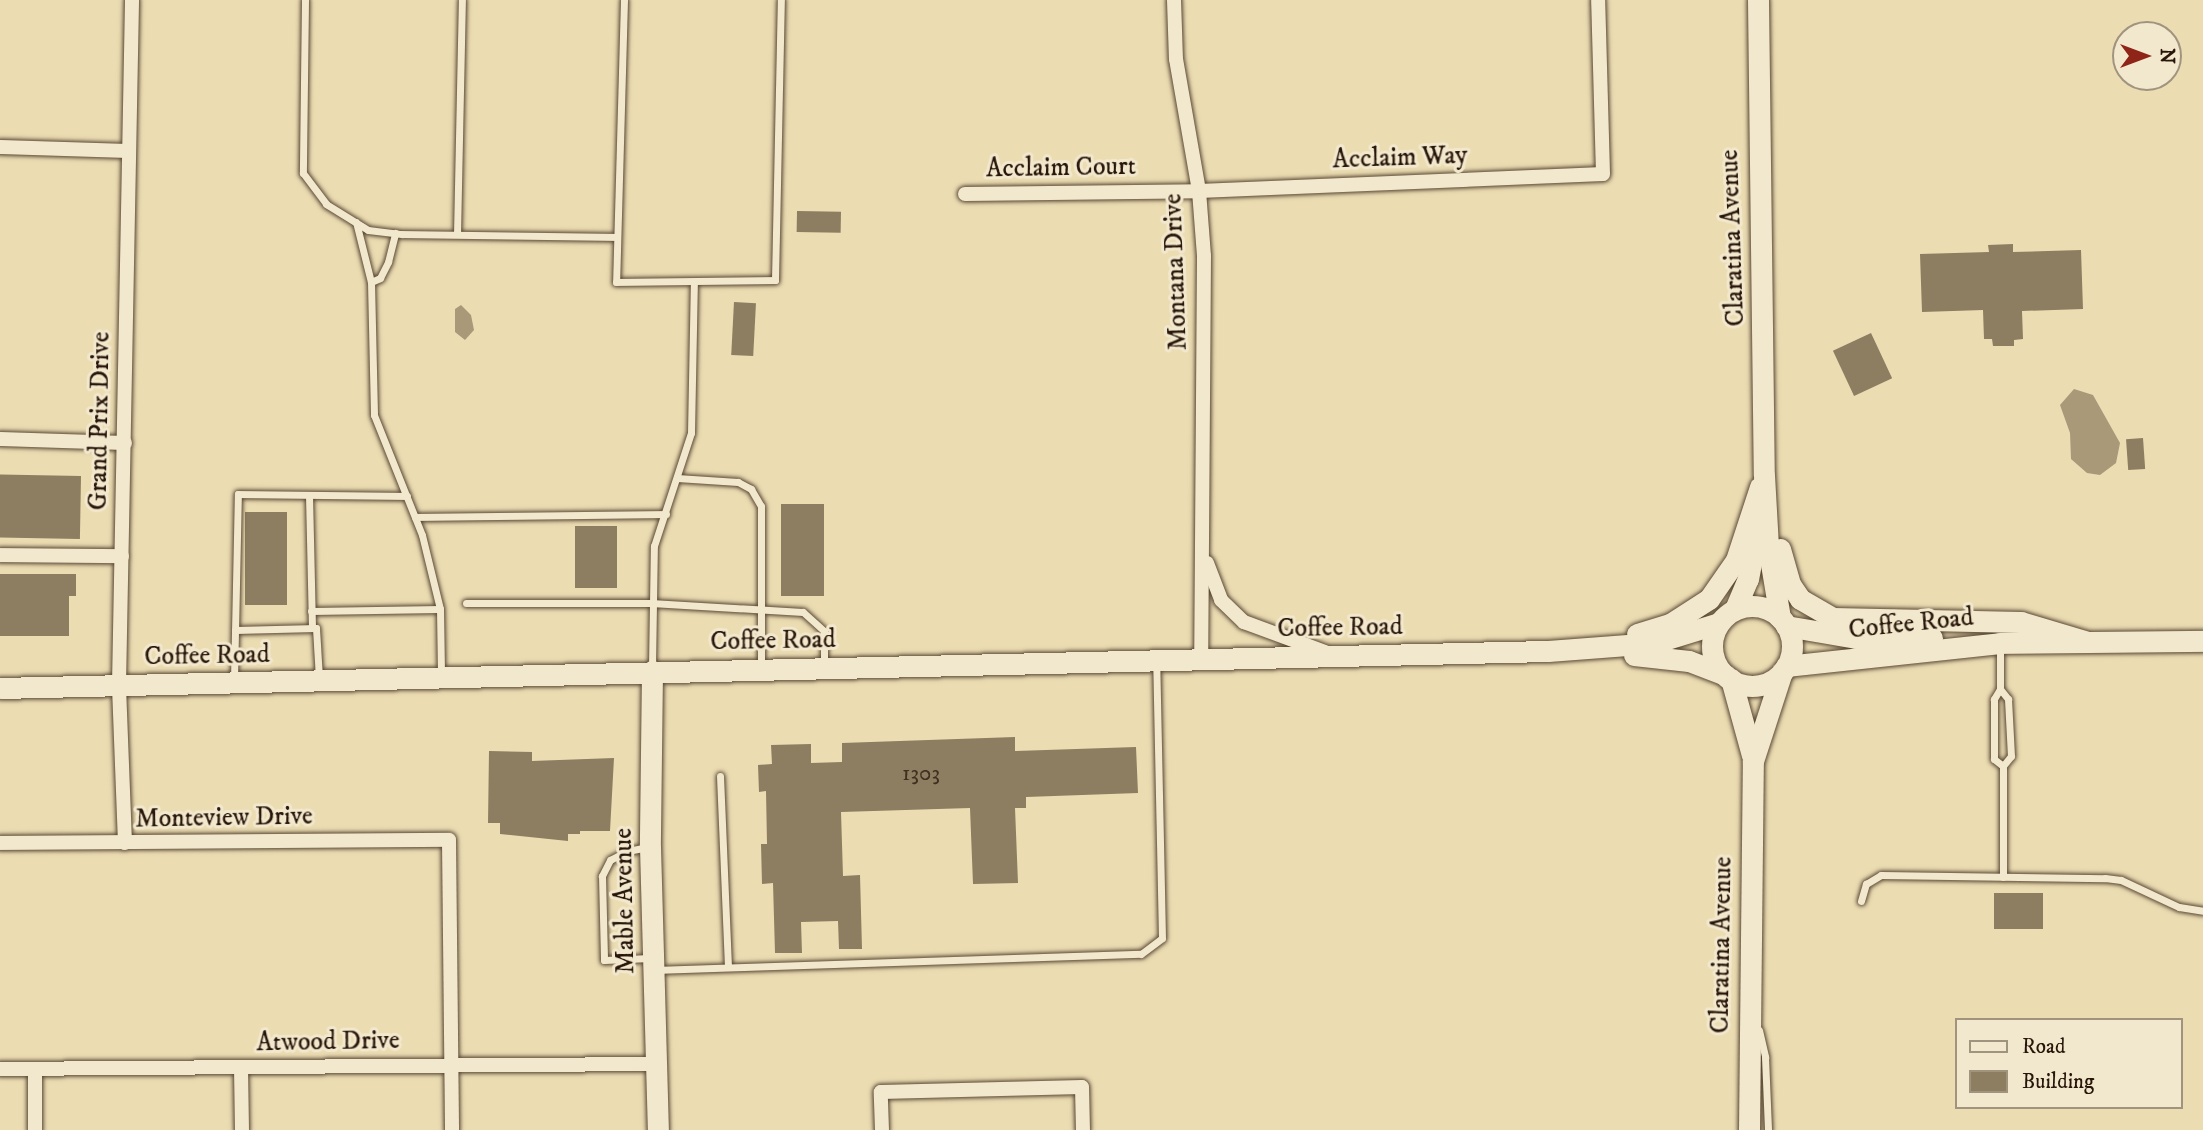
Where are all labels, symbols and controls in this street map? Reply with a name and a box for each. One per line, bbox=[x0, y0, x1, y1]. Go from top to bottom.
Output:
north arrow bbox=[2112, 21, 2182, 91]
text: N bbox=[2155, 48, 2178, 64]
street label: Acclaim Way bbox=[1332, 140, 1468, 176]
street label: Claratina Avenue bbox=[1714, 149, 1752, 327]
street label: Acclaim Court bbox=[986, 151, 1136, 185]
street label: Montana Drive bbox=[1158, 193, 1194, 351]
street label: Grand Prix Drive bbox=[83, 331, 117, 511]
street label: Coffee Road bbox=[1847, 602, 1975, 646]
street label: Coffee Road bbox=[1277, 611, 1403, 645]
street label: Coffee Road bbox=[710, 624, 836, 658]
street label: Coffee Road bbox=[144, 639, 270, 673]
house number: 1303 bbox=[902, 760, 940, 788]
street label: Monteview Drive bbox=[135, 801, 313, 835]
street label: Mable Avenue bbox=[608, 828, 642, 974]
street label: Claratina Avenue bbox=[1705, 856, 1739, 1034]
legend bbox=[1954, 1018, 2182, 1109]
street label: Atwood Drive bbox=[256, 1025, 400, 1059]
text: Road bbox=[2022, 1034, 2066, 1060]
text: Building bbox=[2022, 1069, 2094, 1095]

